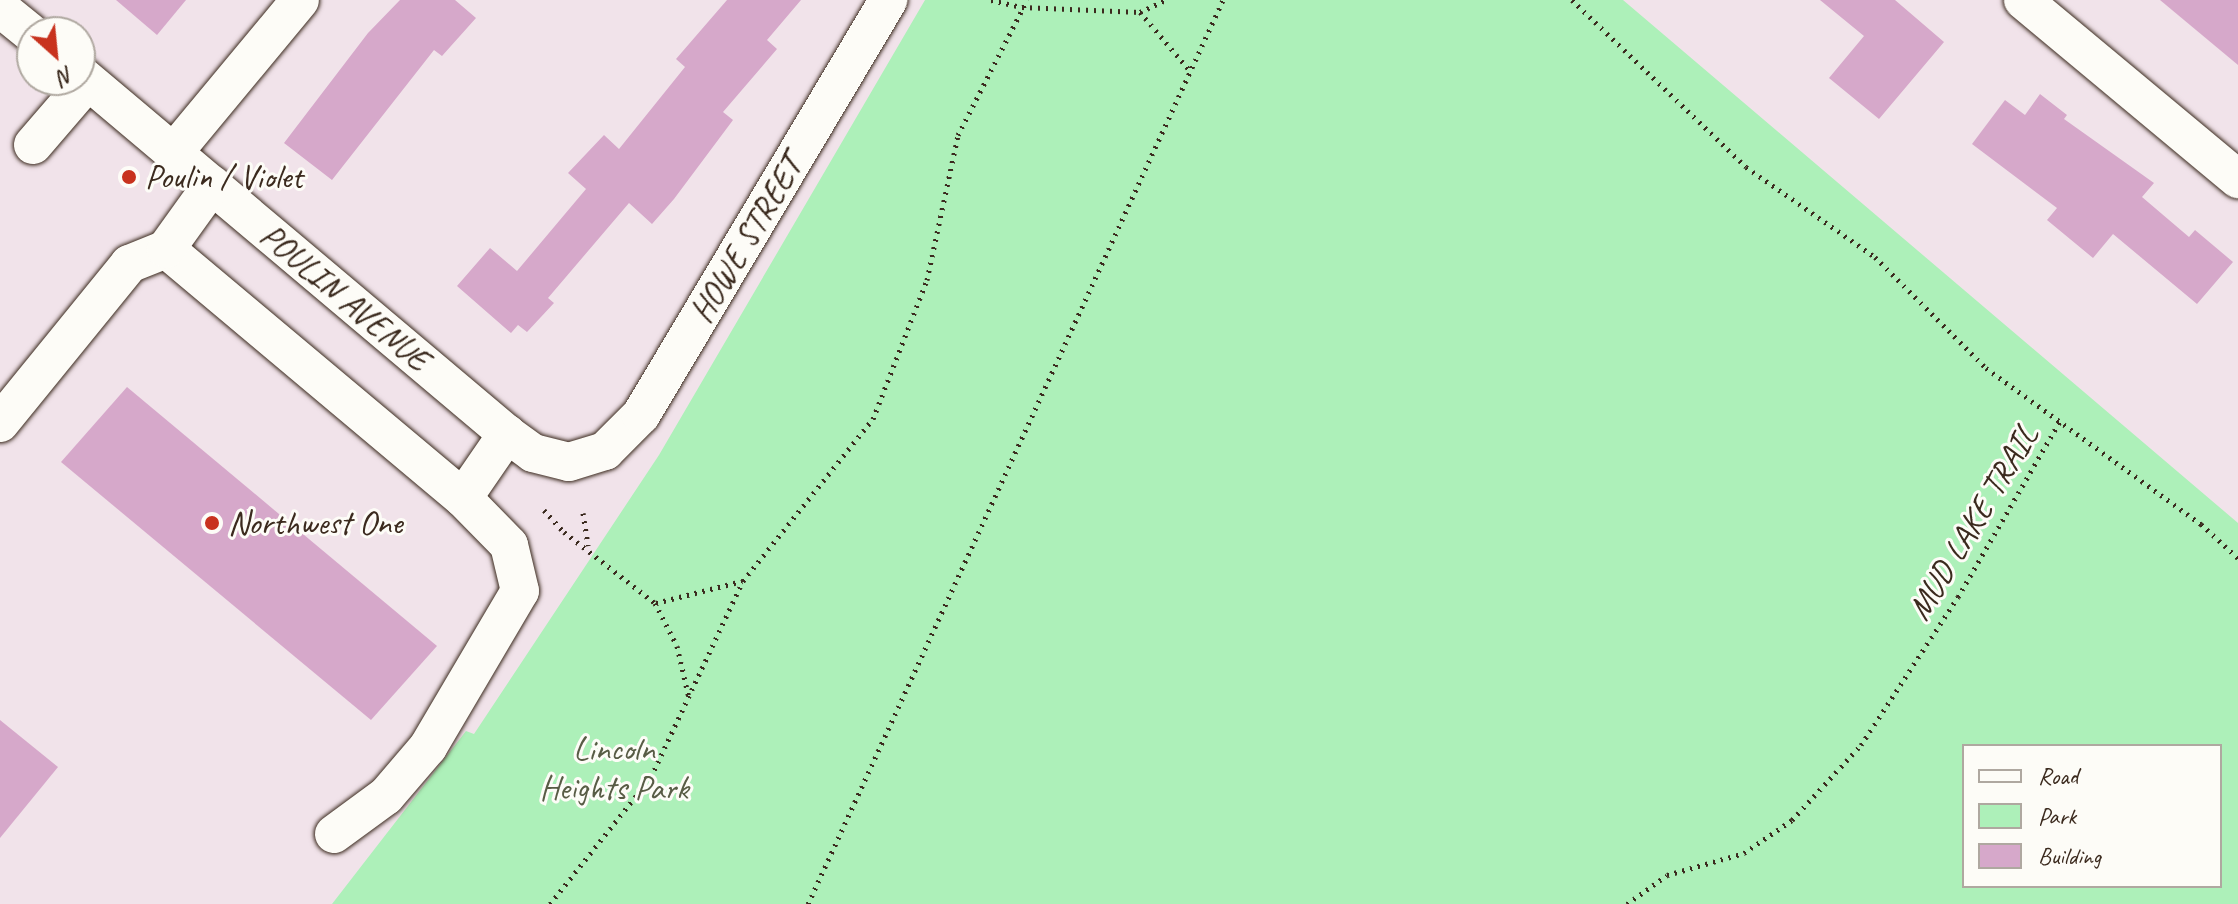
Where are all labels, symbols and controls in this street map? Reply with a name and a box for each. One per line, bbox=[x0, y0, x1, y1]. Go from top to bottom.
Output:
north arrow bbox=[16, 16, 96, 96]
text: N bbox=[54, 60, 78, 91]
street label: HOWE STREET bbox=[680, 148, 812, 330]
place label: Poulin / Violet bbox=[145, 157, 302, 197]
marker: Poulin / Violet bbox=[120, 168, 138, 186]
street label: POULIN AVENUE bbox=[252, 214, 438, 380]
street label: MUD LAKE TRAIL bbox=[1898, 417, 2046, 627]
place label: Northwest One bbox=[228, 503, 402, 543]
marker: Northwest One bbox=[203, 514, 221, 532]
park label: Lincoln Heights Park bbox=[539, 728, 689, 808]
legend bbox=[1962, 744, 2222, 888]
text: Road bbox=[2038, 761, 2078, 791]
text: Park bbox=[2038, 801, 2076, 831]
text: Building bbox=[2038, 841, 2101, 871]

